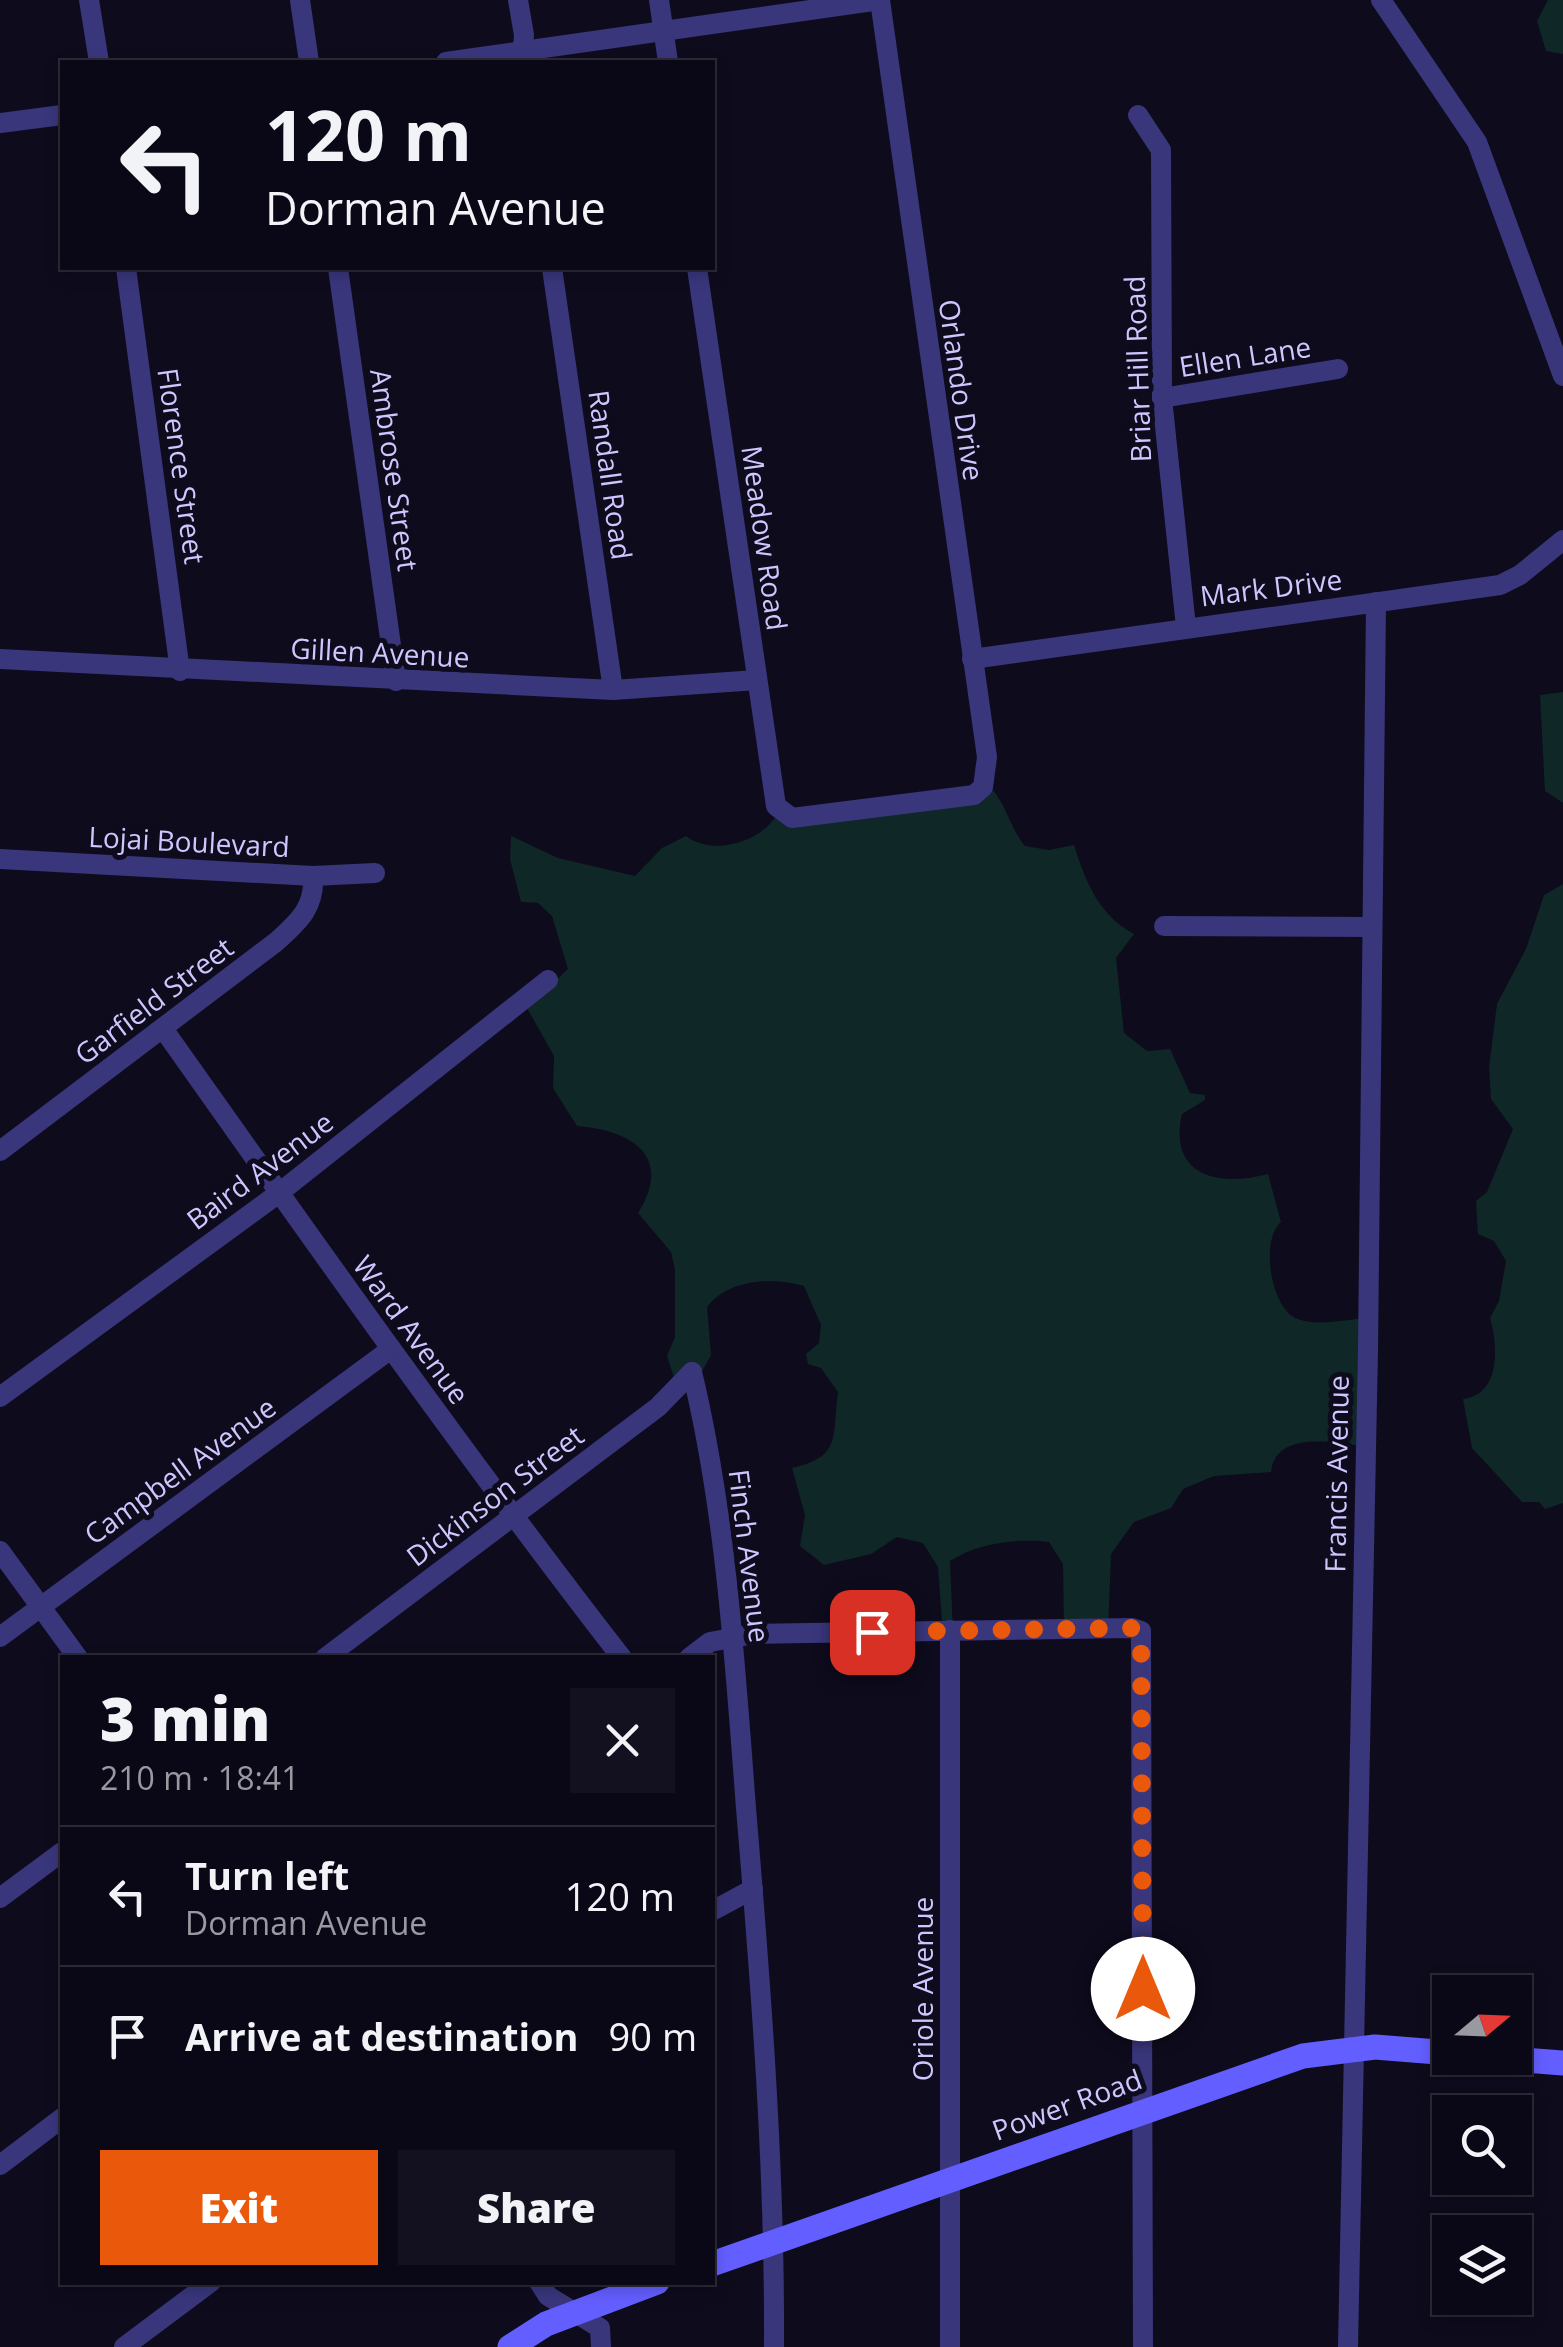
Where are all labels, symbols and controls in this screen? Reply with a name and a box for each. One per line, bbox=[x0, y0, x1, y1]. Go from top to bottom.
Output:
text: 120 m bbox=[265, 86, 472, 182]
icon: left bbox=[100, 100, 230, 230]
text: Dorman Avenue bbox=[265, 177, 606, 238]
street label: Briar Hill Road bbox=[1115, 275, 1159, 463]
street label: Orlando Drive bbox=[930, 297, 994, 483]
street label: Ellen Lane bbox=[1176, 327, 1313, 385]
street label: Florence Street bbox=[149, 366, 215, 566]
street label: Ambrose Street bbox=[362, 366, 428, 573]
street label: Randall Road bbox=[580, 388, 642, 562]
street label: Meadow Road bbox=[733, 443, 797, 633]
street label: Mark Drive bbox=[1198, 559, 1344, 615]
street label: Gillen Avenue bbox=[290, 628, 471, 676]
street label: Lojai Boulevard bbox=[87, 817, 291, 865]
street label: Garfield Street bbox=[66, 928, 240, 1072]
street label: Baird Avenue bbox=[178, 1103, 340, 1238]
street label: Ward Avenue bbox=[345, 1248, 479, 1411]
street label: Francis Avenue bbox=[1315, 1375, 1357, 1573]
street label: Campbell Avenue bbox=[76, 1388, 283, 1553]
street label: Dickinson Street bbox=[398, 1416, 591, 1574]
street label: Finch Avenue bbox=[721, 1467, 779, 1645]
pin bbox=[830, 1590, 915, 1675]
icon: arrive bbox=[845, 1605, 900, 1660]
text: 3 min bbox=[100, 1677, 270, 1759]
button: close bbox=[570, 1688, 675, 1793]
text: 210 m · 18:41 bbox=[100, 1756, 299, 1799]
text: Turn left bbox=[185, 1849, 349, 1901]
icon: left bbox=[100, 1869, 155, 1924]
text: 120 m bbox=[565, 1870, 675, 1922]
street label: Oriole Avenue bbox=[903, 1897, 941, 2081]
text: Dorman Avenue bbox=[185, 1901, 427, 1944]
position arrow bbox=[1091, 1937, 1195, 2041]
north arrow bbox=[1432, 1975, 1532, 2075]
map controls bbox=[1432, 1975, 1532, 2315]
icon: arrive bbox=[100, 2009, 155, 2064]
text: Arrive at destination bbox=[185, 2010, 579, 2062]
text: 90 m bbox=[609, 2010, 697, 2062]
street label: Power Road bbox=[987, 2059, 1147, 2149]
button: search bbox=[1432, 2095, 1532, 2195]
button: Exit bbox=[100, 2150, 378, 2265]
button: Share bbox=[398, 2150, 675, 2265]
button: layers bbox=[1432, 2215, 1532, 2315]

